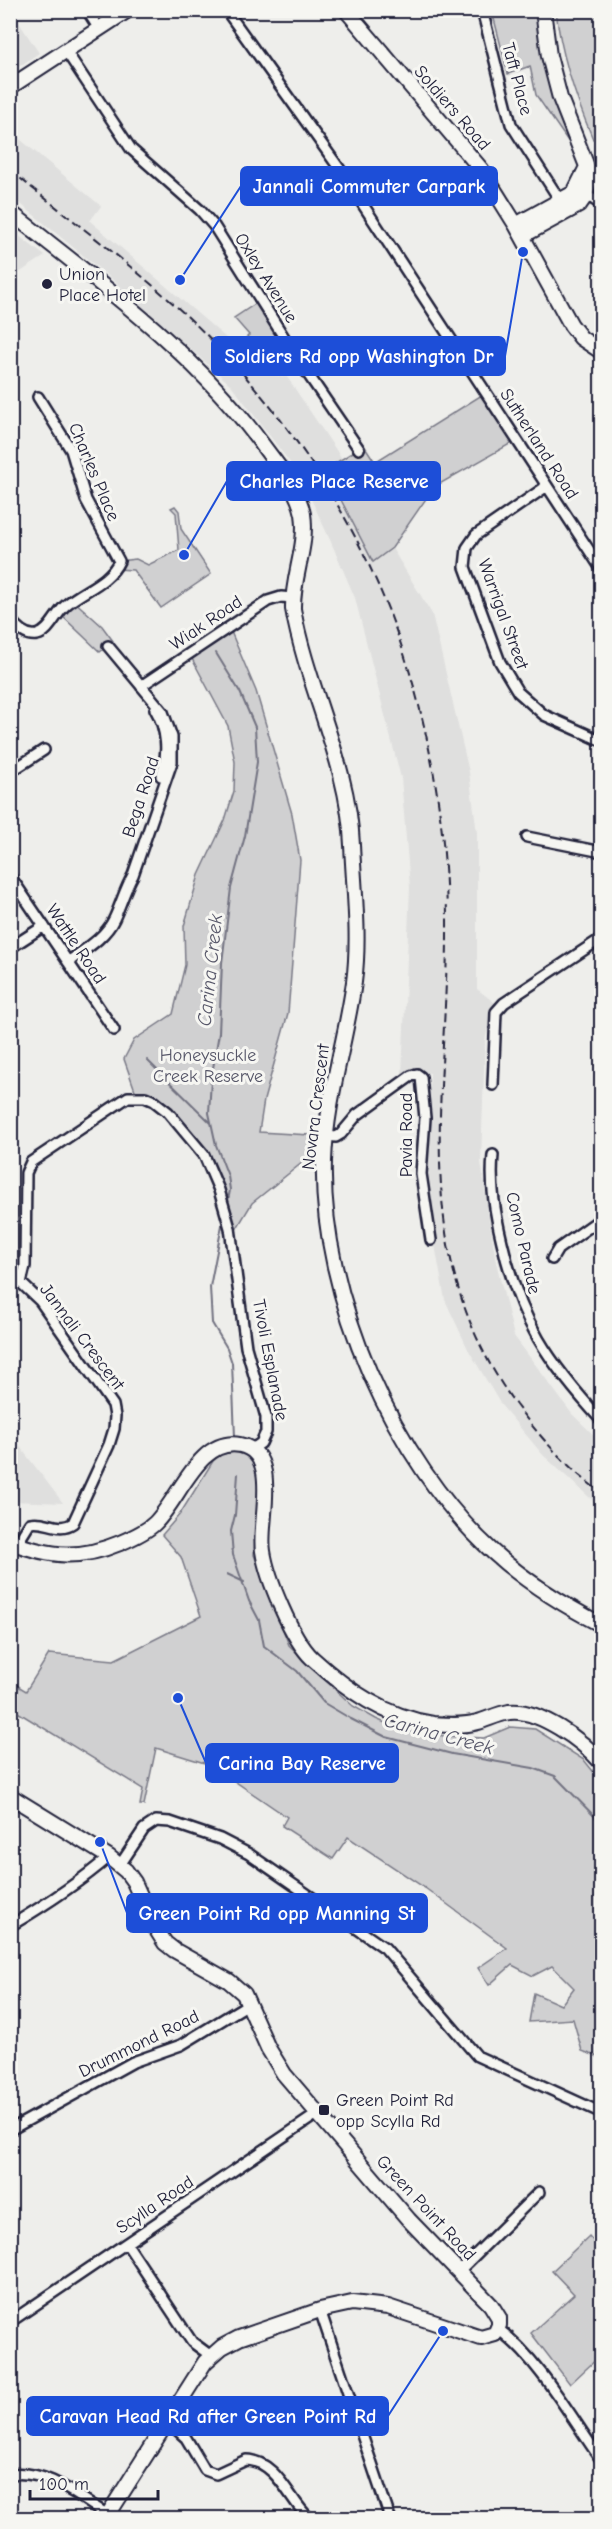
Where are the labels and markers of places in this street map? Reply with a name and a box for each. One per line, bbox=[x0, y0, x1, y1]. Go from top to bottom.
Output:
callout: Jannali Commuter Carpark bbox=[241, 167, 497, 205]
place label: Union Place Hotel bbox=[59, 264, 146, 306]
marker: Union Place Hotel bbox=[40, 277, 54, 291]
callout: Soldiers Rd opp Washington Dr bbox=[212, 337, 505, 375]
callout: Charles Place Reserve bbox=[227, 462, 440, 500]
callout: Carina Bay Reserve bbox=[206, 1744, 398, 1782]
callout: Green Point Rd opp Manning St bbox=[127, 1894, 427, 1932]
place label: Green Point Rd opp Scylla Rd bbox=[336, 2090, 454, 2132]
marker: Green Point Rd opp Scylla Rd bbox=[317, 2103, 331, 2117]
callout: Caravan Head Rd after Green Point Rd bbox=[27, 2397, 388, 2435]

